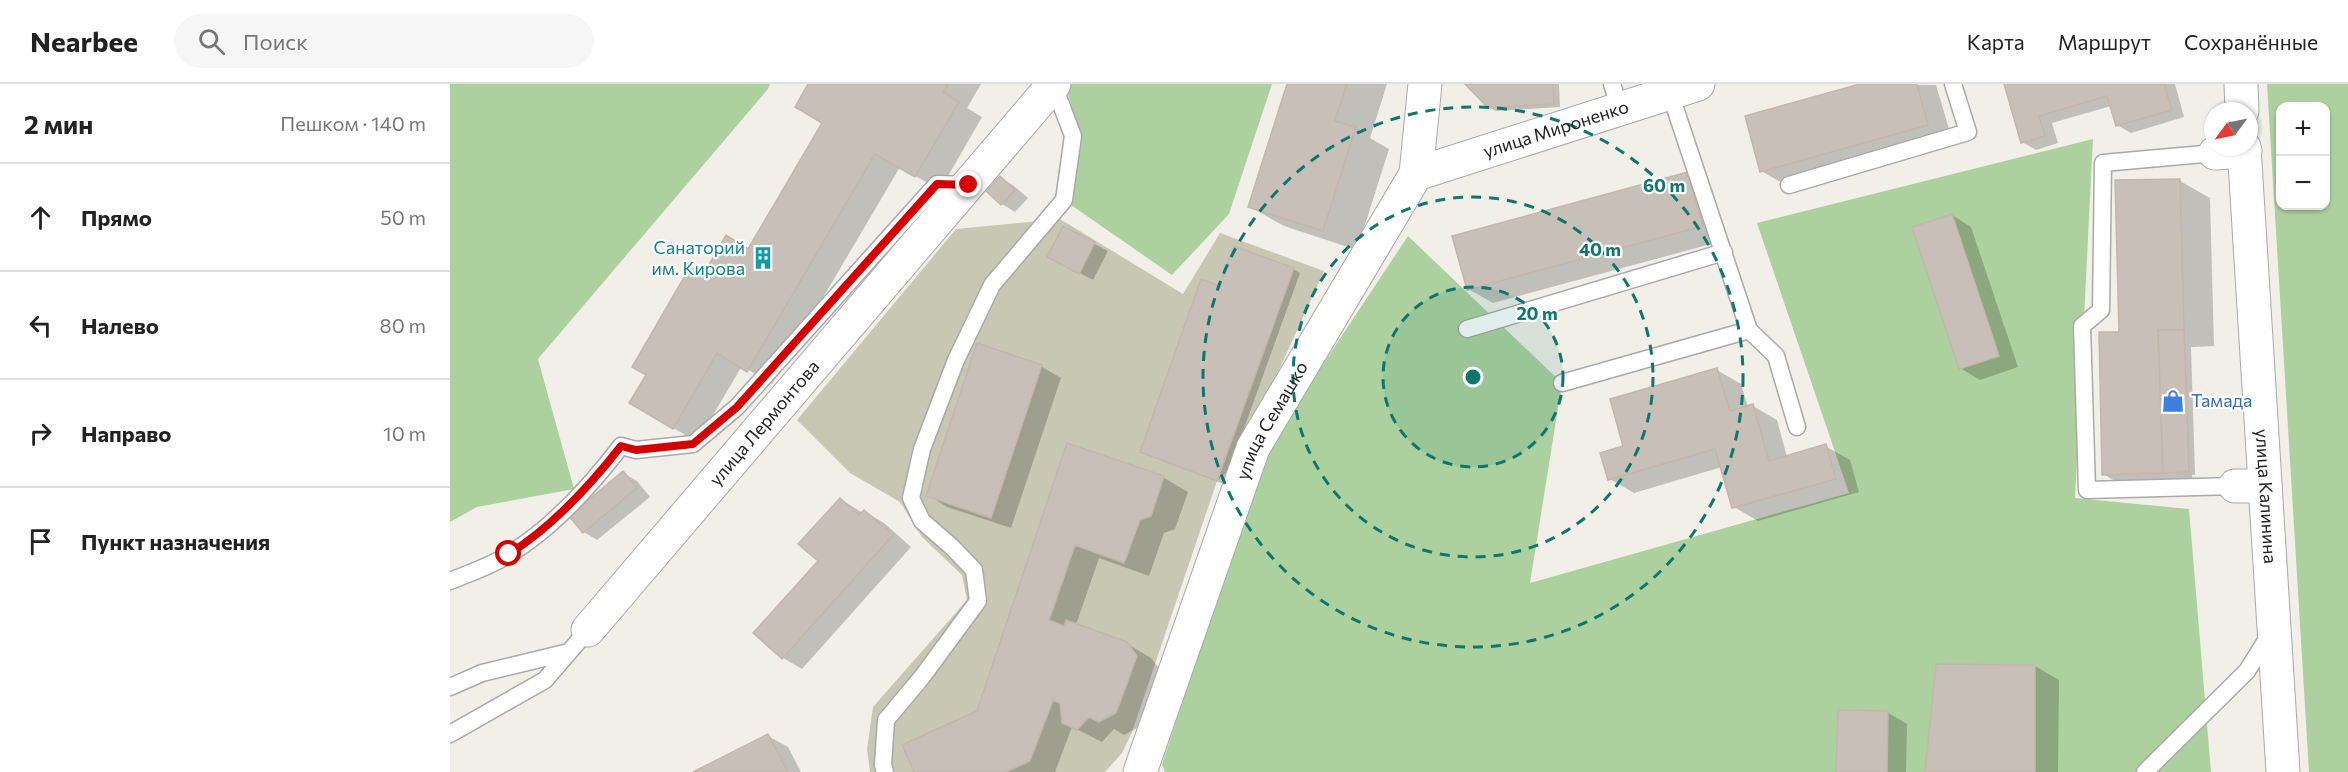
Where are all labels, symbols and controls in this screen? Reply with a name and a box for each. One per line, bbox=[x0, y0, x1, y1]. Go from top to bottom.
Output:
search box bbox=[174, 14, 594, 68]
text: Nearbee bbox=[30, 24, 138, 58]
icon: search bbox=[195, 25, 228, 58]
text: Поиск bbox=[243, 28, 308, 55]
text: Карта bbox=[1967, 29, 2025, 54]
text: Маршрут bbox=[2058, 29, 2151, 54]
text: Сохранённые bbox=[2184, 29, 2318, 54]
street label: улица Мироненко bbox=[1480, 95, 1631, 162]
north arrow bbox=[2204, 102, 2258, 156]
map controls bbox=[2276, 102, 2330, 210]
button: + bbox=[2276, 102, 2330, 156]
text: 2 мин bbox=[24, 108, 93, 139]
text: Пешком · 140 m bbox=[280, 111, 426, 135]
button: − bbox=[2276, 156, 2330, 210]
route end bbox=[955, 171, 981, 197]
text: 60 m bbox=[1643, 174, 1685, 196]
icon: ahead bbox=[24, 201, 57, 234]
text: Прямо bbox=[81, 204, 152, 231]
text: 50 m bbox=[380, 205, 426, 229]
place label: Санаторий им. Кирова bbox=[652, 236, 745, 279]
text: 40 m bbox=[1579, 238, 1621, 260]
building icon: Санаторий им. Кирова bbox=[750, 245, 776, 271]
text: 20 m bbox=[1516, 302, 1558, 324]
icon: left bbox=[24, 309, 57, 342]
text: Налево bbox=[81, 312, 159, 339]
text: 80 m bbox=[380, 313, 426, 337]
street label: улица Лермонтова bbox=[704, 355, 824, 490]
street label: улица Семашко bbox=[1231, 357, 1312, 482]
centre of rings bbox=[1463, 367, 1483, 387]
shop icon: Тамада bbox=[2160, 388, 2186, 414]
place label: Тамада bbox=[2191, 389, 2252, 411]
icon: right bbox=[24, 417, 57, 450]
text: Направо bbox=[81, 420, 171, 447]
text: 10 m bbox=[383, 421, 426, 445]
street label: улица Калинина bbox=[2252, 428, 2282, 564]
icon: arrive bbox=[24, 525, 57, 558]
text: Пункт назначения bbox=[81, 528, 270, 555]
route start bbox=[495, 540, 521, 566]

